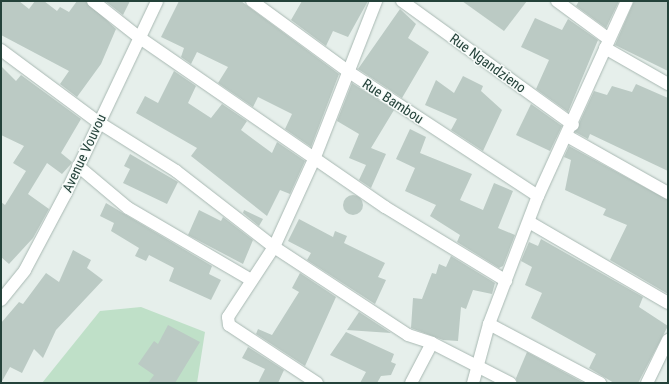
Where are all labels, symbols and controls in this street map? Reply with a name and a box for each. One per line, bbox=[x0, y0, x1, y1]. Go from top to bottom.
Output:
street label: Rue Ngandzieno bbox=[447, 30, 529, 96]
street label: Rue Bambou bbox=[359, 75, 427, 127]
street label: Avenue Vouvou bbox=[59, 111, 109, 195]

